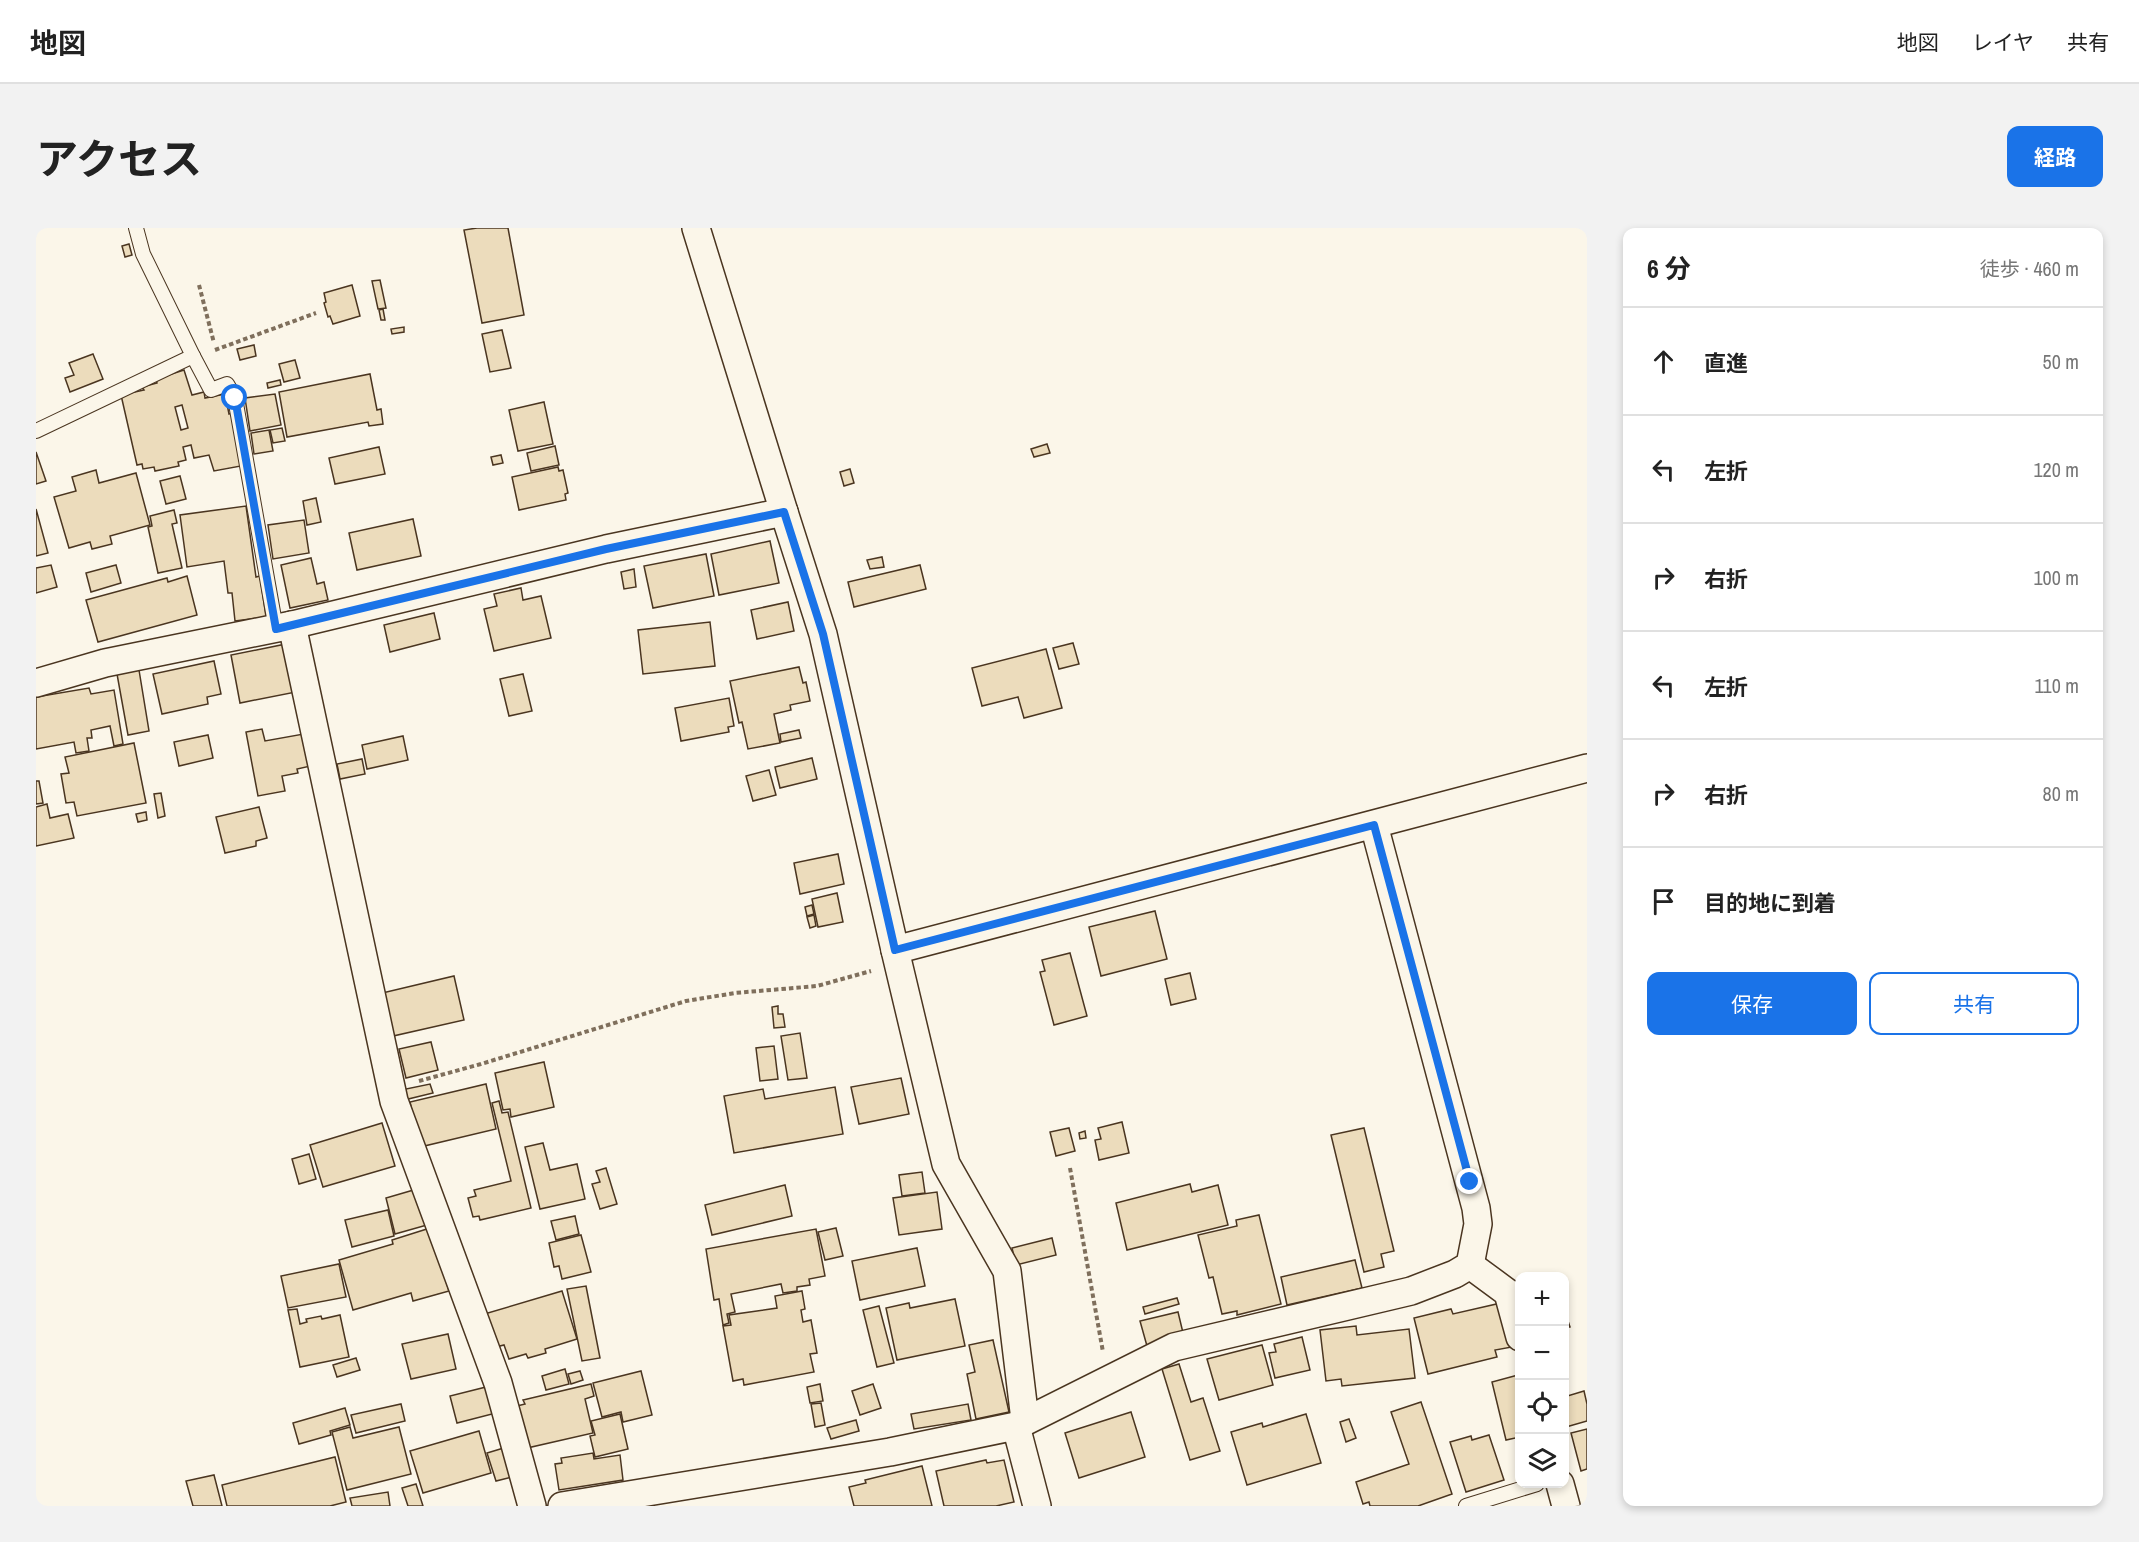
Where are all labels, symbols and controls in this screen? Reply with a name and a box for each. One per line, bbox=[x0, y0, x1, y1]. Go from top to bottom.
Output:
text: 地図 bbox=[30, 24, 86, 62]
text: 地図 bbox=[1897, 28, 1939, 57]
text: レイヤ bbox=[1972, 28, 2034, 57]
text: 共有 bbox=[2067, 28, 2109, 57]
button: 経路 bbox=[2007, 126, 2103, 187]
text: アクセス bbox=[36, 131, 202, 187]
text: 6 分 bbox=[1647, 251, 1691, 286]
text: 徒歩 · 460 m bbox=[1980, 255, 2079, 282]
icon: ahead bbox=[1647, 345, 1680, 378]
text: 直進 bbox=[1704, 348, 1748, 378]
text: 50 m bbox=[2043, 348, 2079, 375]
route start bbox=[221, 384, 247, 410]
icon: left bbox=[1647, 453, 1680, 486]
text: 左折 bbox=[1704, 456, 1748, 486]
text: 120 m bbox=[2033, 456, 2079, 483]
icon: right bbox=[1647, 561, 1680, 594]
text: 右折 bbox=[1704, 564, 1748, 594]
text: 100 m bbox=[2033, 564, 2079, 591]
icon: left bbox=[1647, 669, 1680, 702]
text: 左折 bbox=[1704, 672, 1748, 702]
text: 110 m bbox=[2035, 672, 2079, 699]
icon: right bbox=[1647, 777, 1680, 810]
text: 右折 bbox=[1704, 780, 1748, 810]
text: 80 m bbox=[2043, 780, 2079, 807]
icon: arrive bbox=[1647, 885, 1680, 918]
text: 目的地に到着 bbox=[1704, 888, 1836, 918]
button: 保存 bbox=[1647, 972, 1857, 1035]
button: 共有 bbox=[1869, 972, 2079, 1035]
route end bbox=[1456, 1168, 1482, 1194]
map controls bbox=[1515, 1272, 1569, 1488]
button: + bbox=[1515, 1272, 1569, 1326]
button: − bbox=[1515, 1326, 1569, 1380]
button: locate bbox=[1515, 1380, 1569, 1434]
button: layers bbox=[1515, 1434, 1569, 1488]

